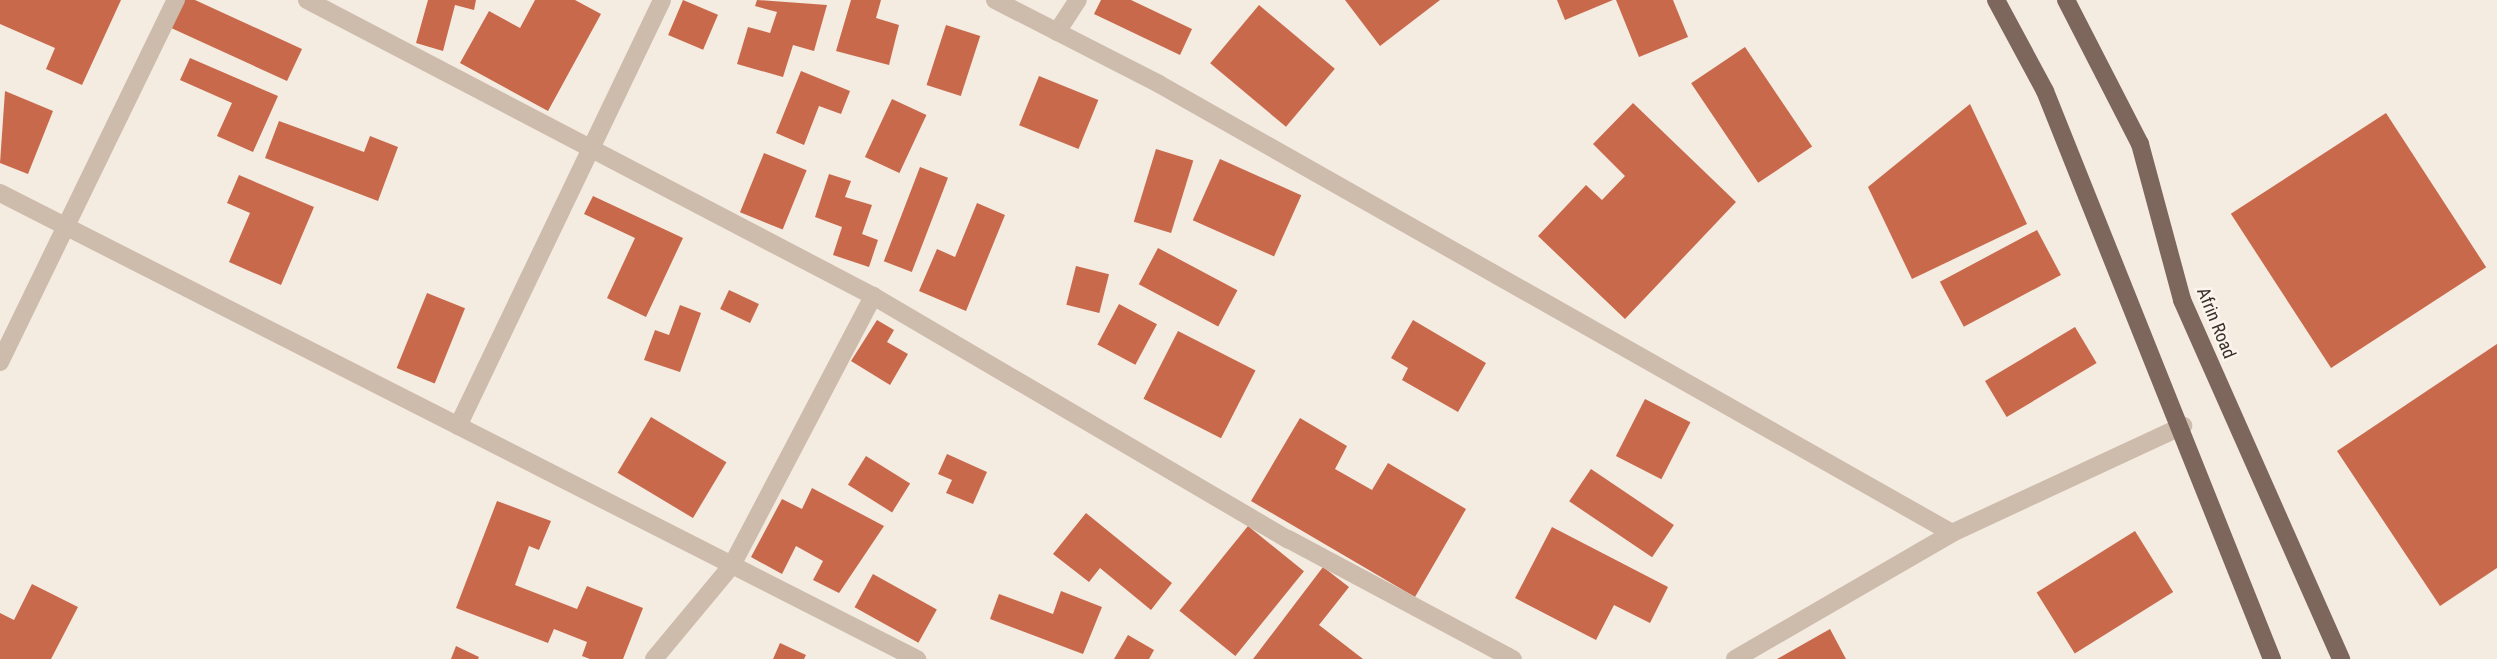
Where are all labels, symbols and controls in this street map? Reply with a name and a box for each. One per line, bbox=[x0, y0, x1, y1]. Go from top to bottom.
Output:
street label: Afrin Road bbox=[2192, 284, 2240, 362]

